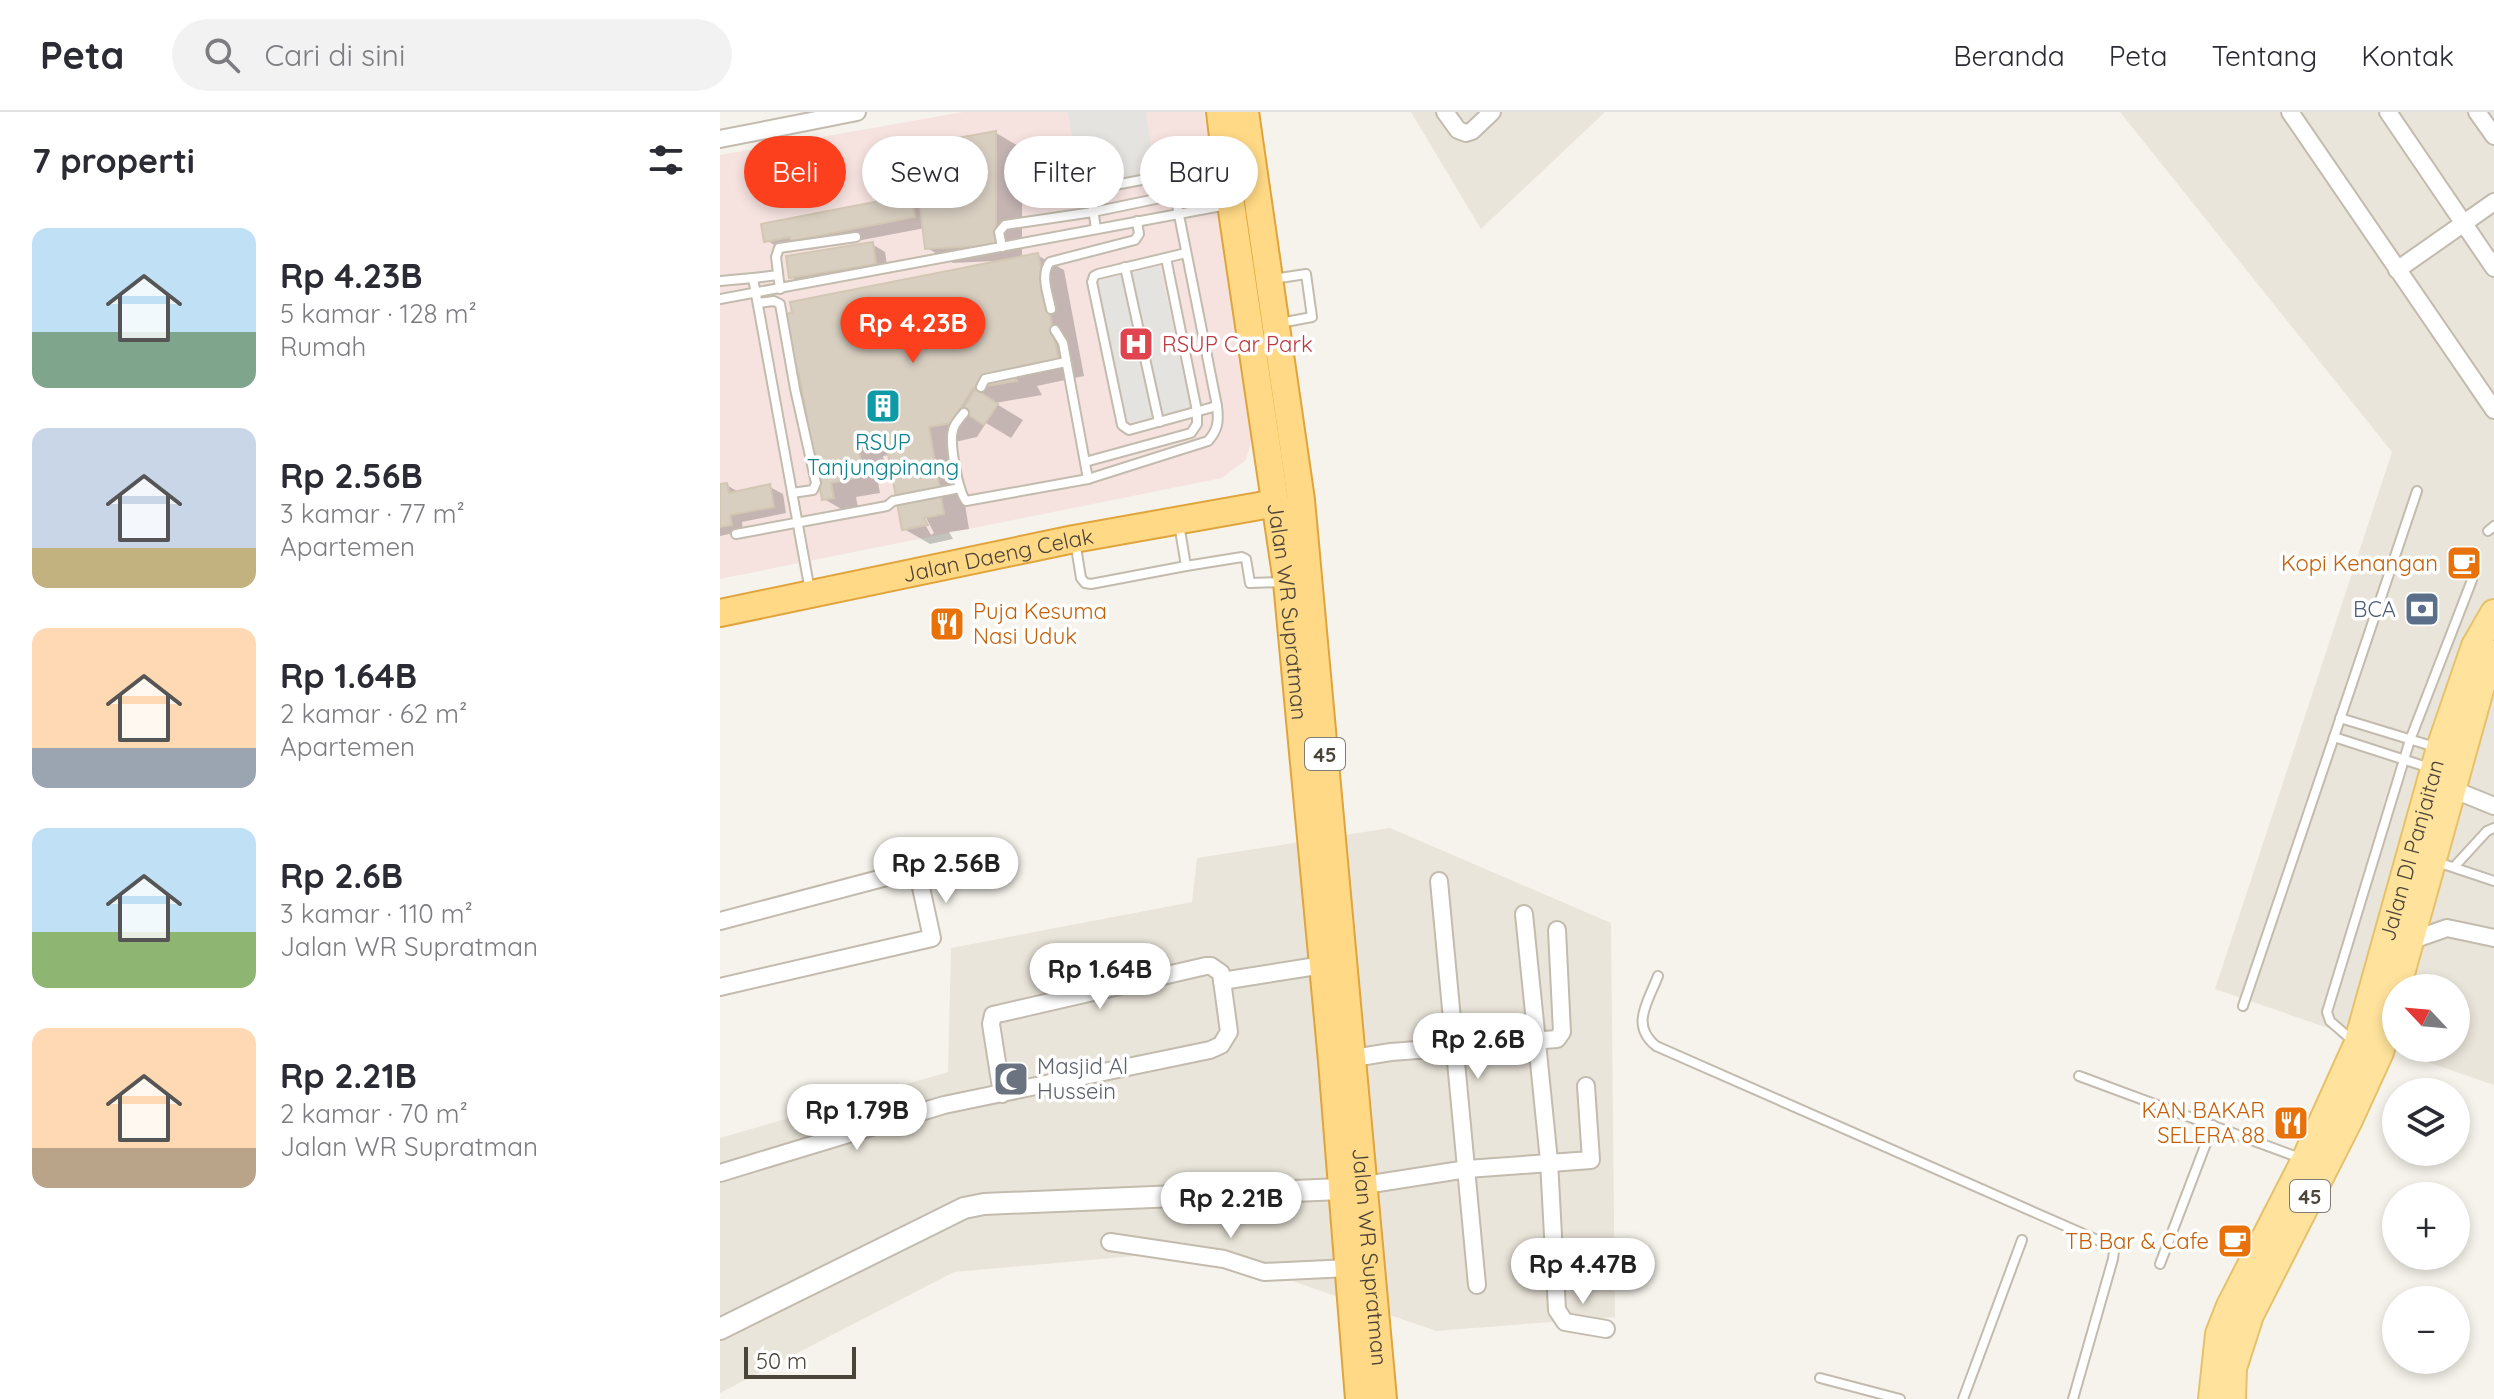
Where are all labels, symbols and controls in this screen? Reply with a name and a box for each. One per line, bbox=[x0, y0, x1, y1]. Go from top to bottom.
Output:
search box bbox=[172, 19, 732, 91]
text: Peta bbox=[40, 31, 124, 79]
icon: search bbox=[200, 33, 244, 77]
text: Cari di sini bbox=[264, 36, 405, 74]
text: Beranda bbox=[1953, 38, 2065, 73]
text: Peta bbox=[2109, 38, 2167, 73]
text: Tentang bbox=[2211, 38, 2317, 73]
text: Kontak bbox=[2361, 38, 2454, 73]
chip: Beli bbox=[744, 136, 846, 208]
chip: Sewa bbox=[862, 136, 988, 208]
chip: Filter bbox=[1004, 136, 1124, 208]
chip: Baru bbox=[1140, 136, 1258, 208]
icon: filters bbox=[644, 138, 688, 182]
text: 7 properti bbox=[32, 139, 195, 182]
text: Rp 4.23B bbox=[280, 254, 423, 297]
icon: home bbox=[96, 260, 192, 356]
text: 5 kamar · 128 m² bbox=[280, 297, 477, 330]
pin: Rp 4.23B bbox=[830, 297, 996, 365]
text: Rp 4.23B bbox=[858, 306, 968, 339]
hospital icon: RSUP Car Park bbox=[1117, 325, 1155, 363]
text: Rumah bbox=[280, 330, 366, 363]
place label: RSUP Car Park bbox=[1162, 330, 1313, 358]
building icon: RSUP Tanjungpinang bbox=[864, 387, 902, 425]
place label: RSUP Tanjungpinang bbox=[807, 428, 959, 481]
text: Rp 2.56B bbox=[280, 454, 423, 497]
icon: home bbox=[96, 460, 192, 556]
text: 3 kamar · 77 m² bbox=[280, 497, 465, 530]
street label: Jalan WR Supratman bbox=[1261, 501, 1314, 721]
street label: Jalan Daeng Celak bbox=[900, 522, 1096, 588]
text: Apartemen bbox=[280, 530, 415, 563]
cafe icon: Kopi Kenangan bbox=[2445, 544, 2483, 582]
place label: Kopi Kenangan bbox=[2281, 549, 2438, 577]
bank icon: BCA bbox=[2403, 590, 2441, 628]
place label: BCA bbox=[2353, 595, 2396, 623]
place label: Puja Kesuma Nasi Uduk bbox=[973, 597, 1107, 650]
restaurant icon: Puja Kesuma Nasi Uduk bbox=[928, 605, 966, 643]
text: Rp 1.64B bbox=[280, 654, 417, 697]
icon: home bbox=[96, 660, 192, 756]
text: 2 kamar · 62 m² bbox=[280, 697, 467, 730]
text: Apartemen bbox=[280, 730, 415, 763]
road number: 45 bbox=[1305, 738, 1345, 770]
street label: Jalan DI Panjaitan bbox=[2373, 756, 2450, 944]
pin: Rp 2.56B bbox=[863, 837, 1029, 905]
text: Rp 2.56B bbox=[891, 846, 1001, 879]
text: Rp 2.6B bbox=[280, 854, 403, 897]
icon: home bbox=[96, 860, 192, 956]
text: 3 kamar · 110 m² bbox=[280, 897, 473, 930]
text: Jalan WR Supratman bbox=[280, 930, 538, 963]
pin: Rp 1.64B bbox=[1017, 943, 1183, 1011]
text: Rp 1.64B bbox=[1048, 952, 1152, 985]
north arrow bbox=[2382, 974, 2470, 1062]
map controls bbox=[2382, 974, 2470, 1374]
pin: Rp 2.6B bbox=[1404, 1013, 1552, 1081]
text: Rp 2.6B bbox=[1431, 1022, 1525, 1055]
place label: Masjid Al Hussein bbox=[1037, 1052, 1128, 1105]
text: Rp 2.21B bbox=[280, 1054, 417, 1097]
icon: home bbox=[96, 1060, 192, 1156]
mosque icon: Masjid Al Hussein bbox=[992, 1060, 1030, 1098]
button: layers bbox=[2382, 1078, 2470, 1166]
pin: Rp 1.79B bbox=[774, 1084, 940, 1152]
text: Rp 1.79B bbox=[805, 1093, 909, 1126]
place label: KAN BAKAR SELERA 88 bbox=[2142, 1096, 2265, 1149]
text: 2 kamar · 70 m² bbox=[280, 1097, 468, 1130]
restaurant icon: KAN BAKAR SELERA 88 bbox=[2272, 1104, 2310, 1142]
text: Jalan WR Supratman bbox=[280, 1130, 538, 1163]
street label: Jalan WR Supratman bbox=[1346, 1147, 1394, 1367]
pin: Rp 2.21B bbox=[1148, 1172, 1314, 1240]
road number: 45 bbox=[2290, 1180, 2330, 1212]
text: Rp 2.21B bbox=[1179, 1181, 1283, 1214]
button: + bbox=[2382, 1182, 2470, 1270]
cafe icon: TB Bar & Cafe bbox=[2216, 1222, 2254, 1260]
place label: TB Bar & Cafe bbox=[2065, 1227, 2209, 1255]
pin: Rp 4.47B bbox=[1500, 1238, 1666, 1306]
text: Rp 4.47B bbox=[1529, 1247, 1637, 1280]
button: − bbox=[2382, 1286, 2470, 1374]
scale bar bbox=[744, 1343, 856, 1379]
text: 50 m bbox=[756, 1347, 807, 1375]

